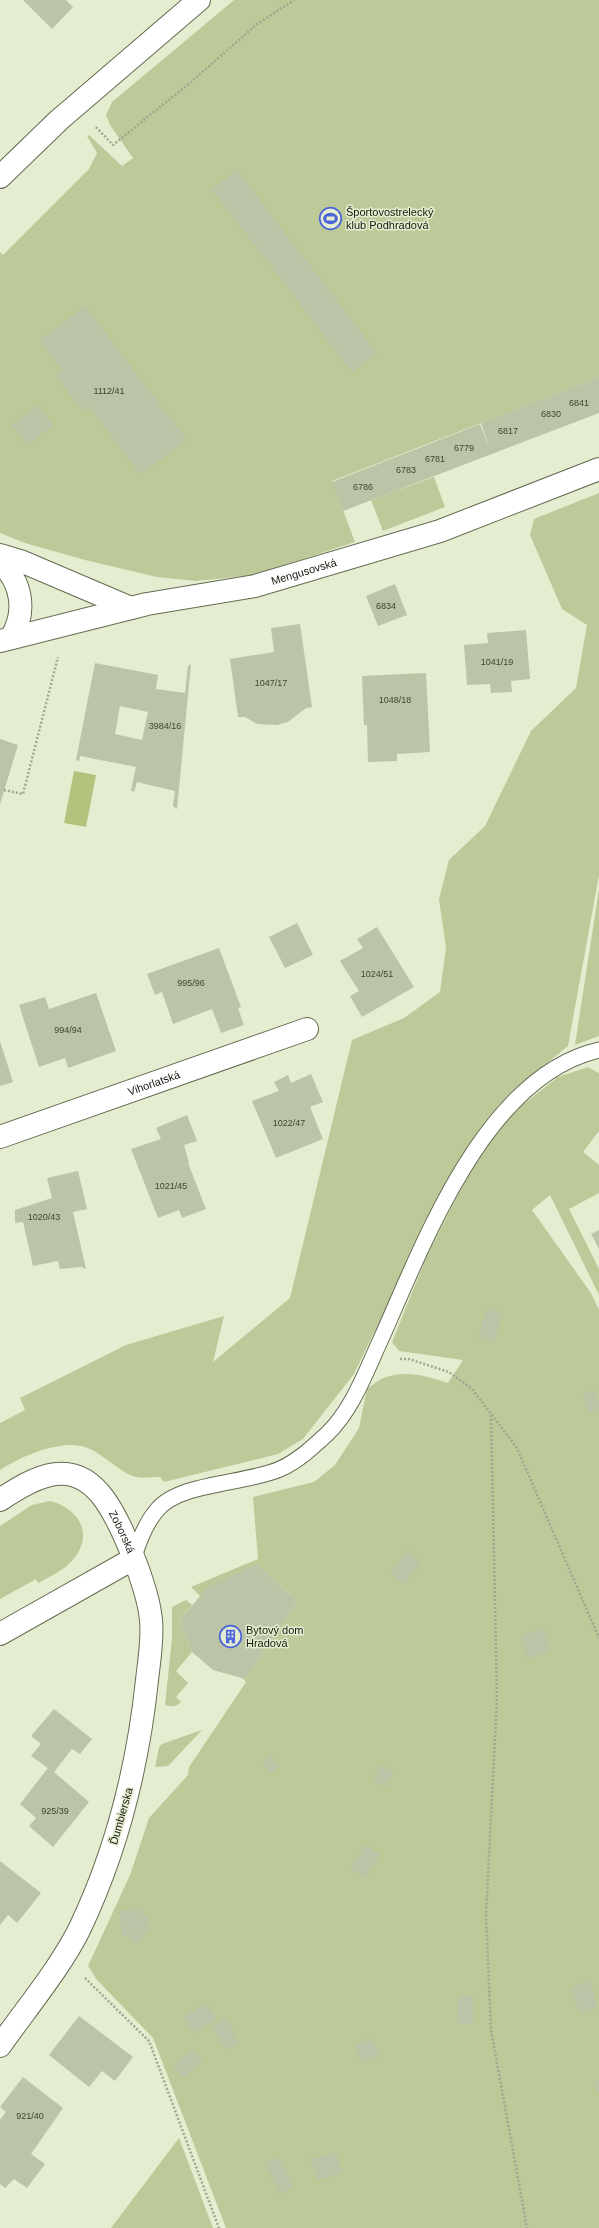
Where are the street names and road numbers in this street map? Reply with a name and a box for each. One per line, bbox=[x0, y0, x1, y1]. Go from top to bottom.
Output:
street label: Mengusovská bbox=[270, 556, 339, 587]
street label: Vihorlatská bbox=[126, 1068, 182, 1098]
street label: Zoborská bbox=[107, 1508, 137, 1556]
street label: Ďumbierska bbox=[107, 1785, 135, 1846]

